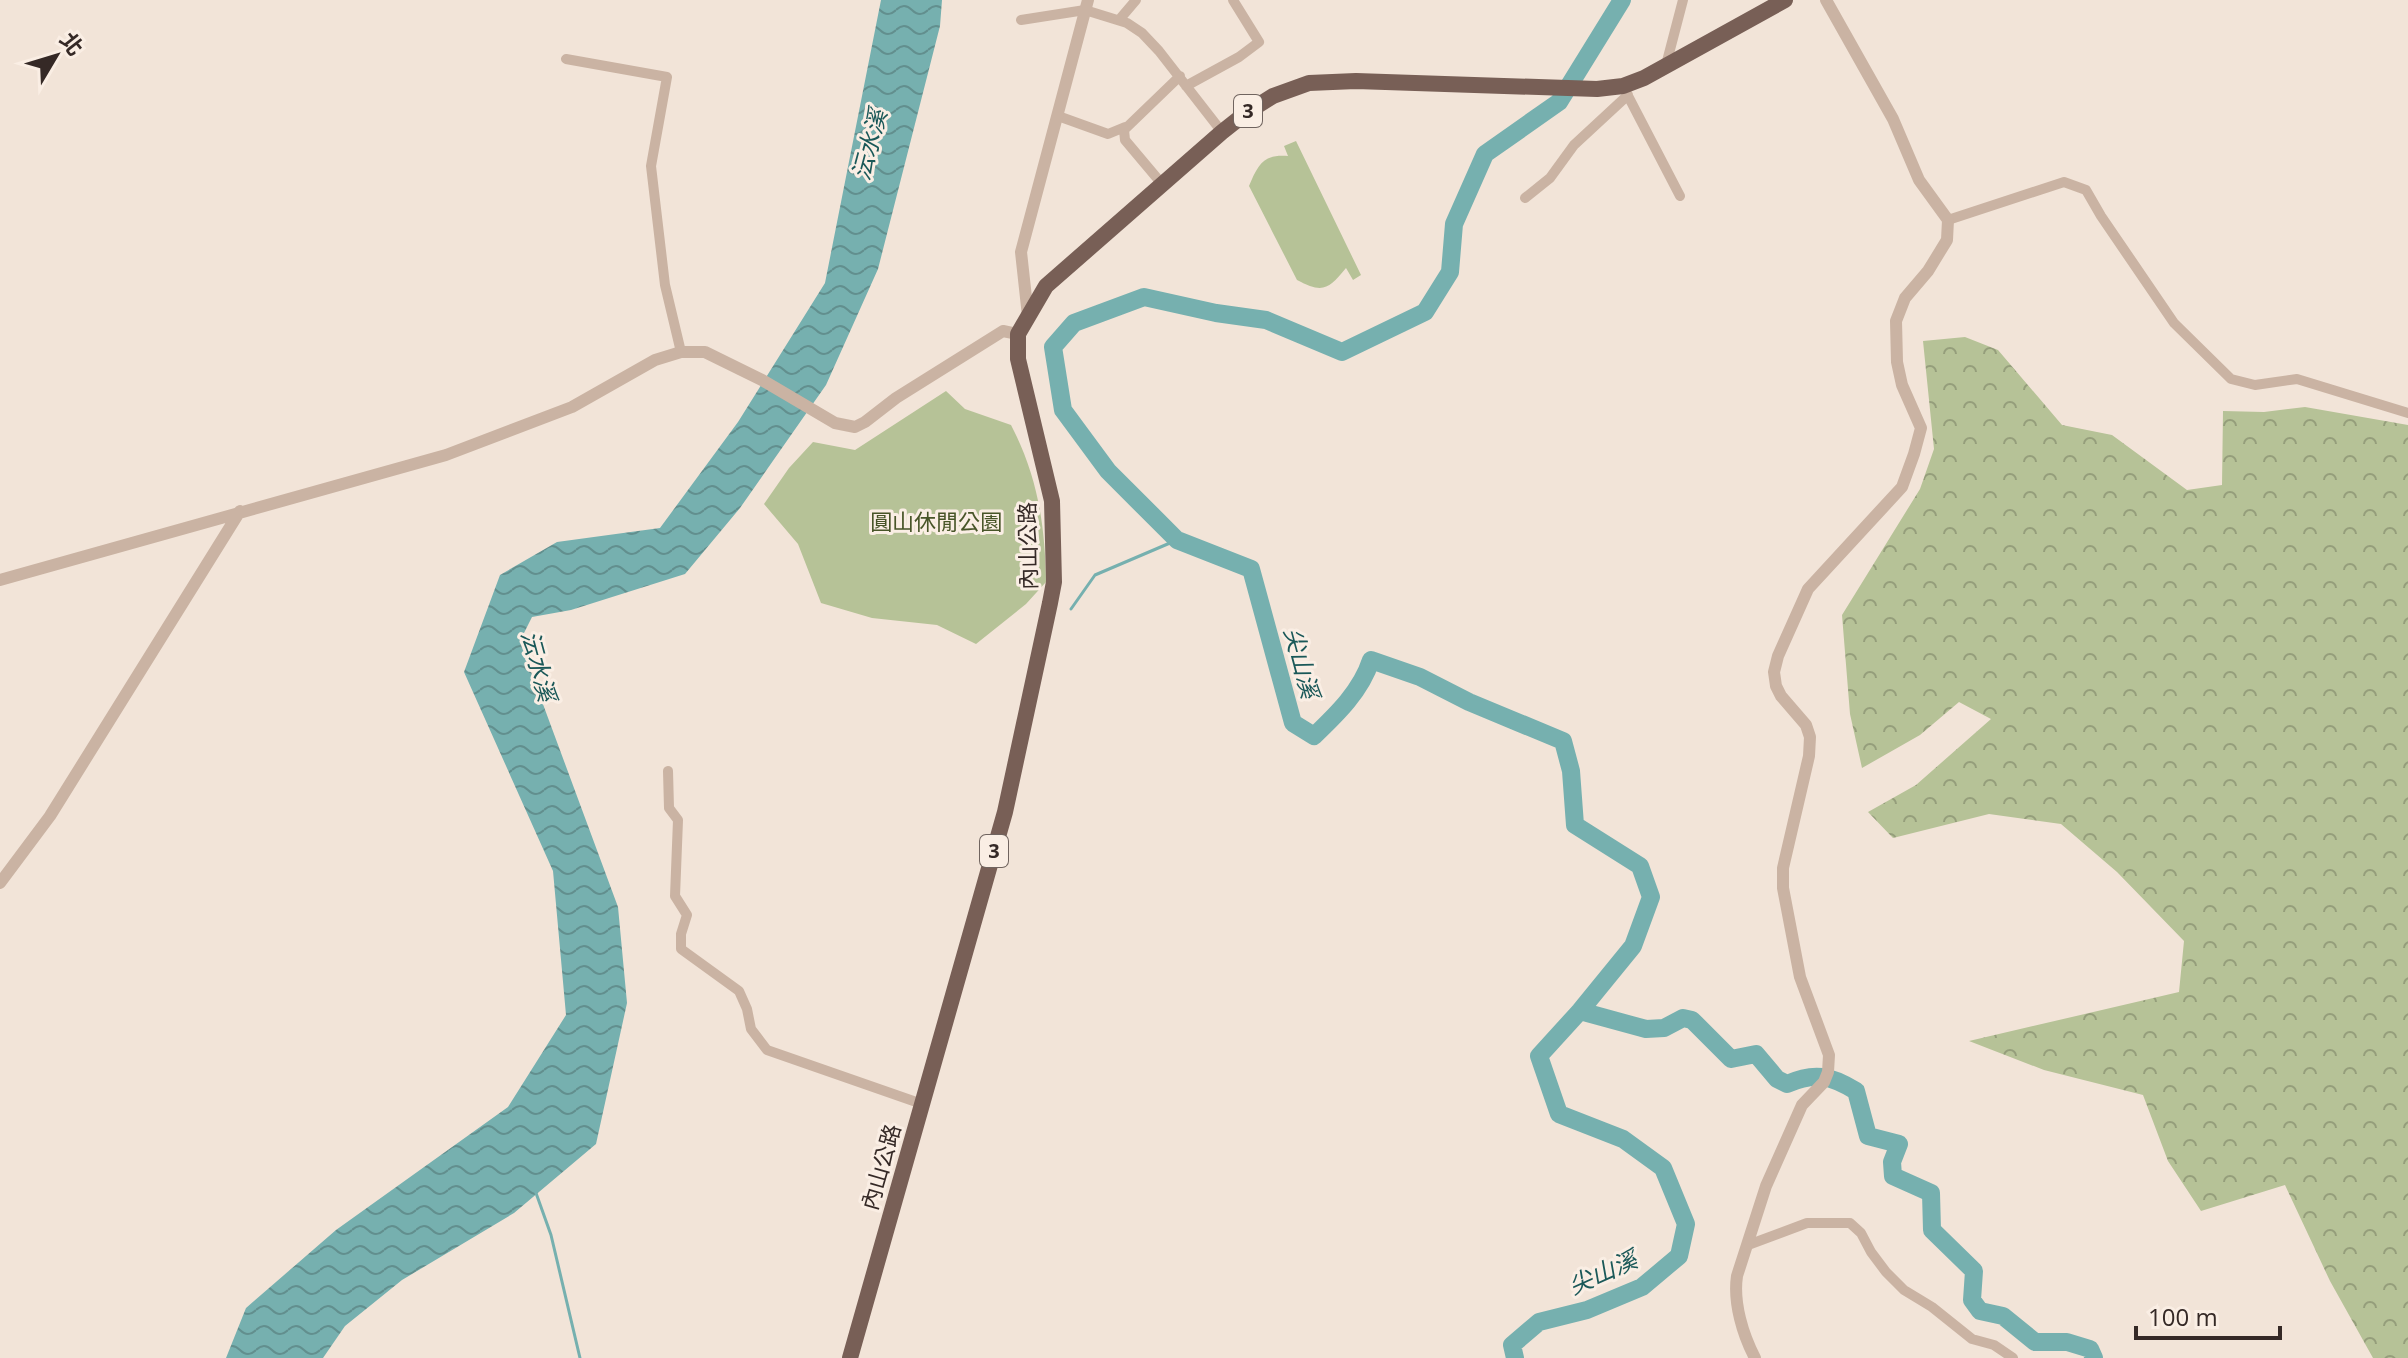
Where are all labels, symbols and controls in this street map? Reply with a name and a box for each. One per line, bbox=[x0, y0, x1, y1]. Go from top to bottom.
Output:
north arrow bbox=[16, 16, 96, 96]
text: 北 bbox=[54, 25, 91, 61]
road number: 3 bbox=[1234, 95, 1262, 127]
water label: 沄水溪 bbox=[843, 103, 895, 184]
street label: 內山公路 bbox=[1011, 502, 1043, 590]
park label: 圓山休閒公園 bbox=[870, 506, 1002, 536]
water label: 尖山溪 bbox=[1277, 624, 1328, 705]
water label: 沄水溪 bbox=[514, 627, 565, 708]
road number: 3 bbox=[980, 835, 1008, 867]
street label: 內山公路 bbox=[853, 1120, 907, 1213]
water label: 尖山溪 bbox=[1563, 1241, 1645, 1301]
scale bar bbox=[2136, 1290, 2280, 1340]
text: 100 m bbox=[2148, 1300, 2218, 1333]

